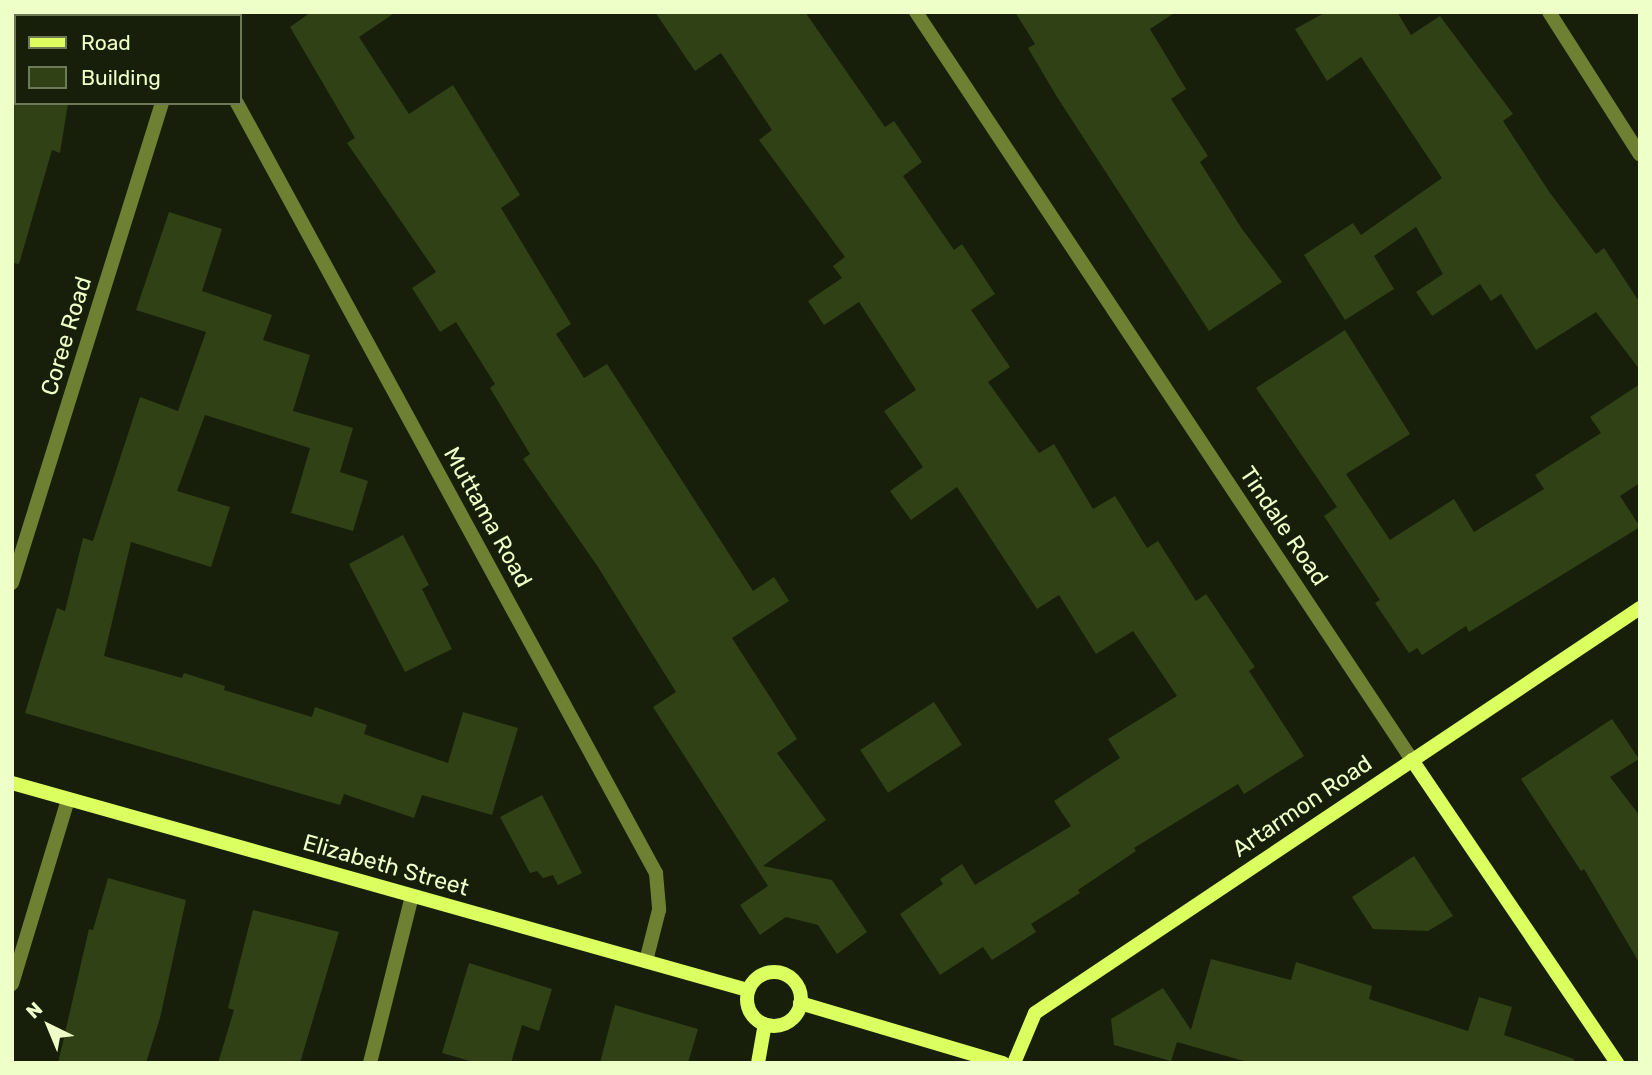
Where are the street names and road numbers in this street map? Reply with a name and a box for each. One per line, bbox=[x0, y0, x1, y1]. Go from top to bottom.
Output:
street label: Coree Road bbox=[35, 273, 97, 399]
street label: Muttama Road bbox=[438, 442, 538, 592]
street label: Tindale Road bbox=[1234, 461, 1334, 591]
street label: Artarmon Road bbox=[1227, 749, 1377, 863]
street label: Elizabeth Street bbox=[300, 828, 472, 902]

